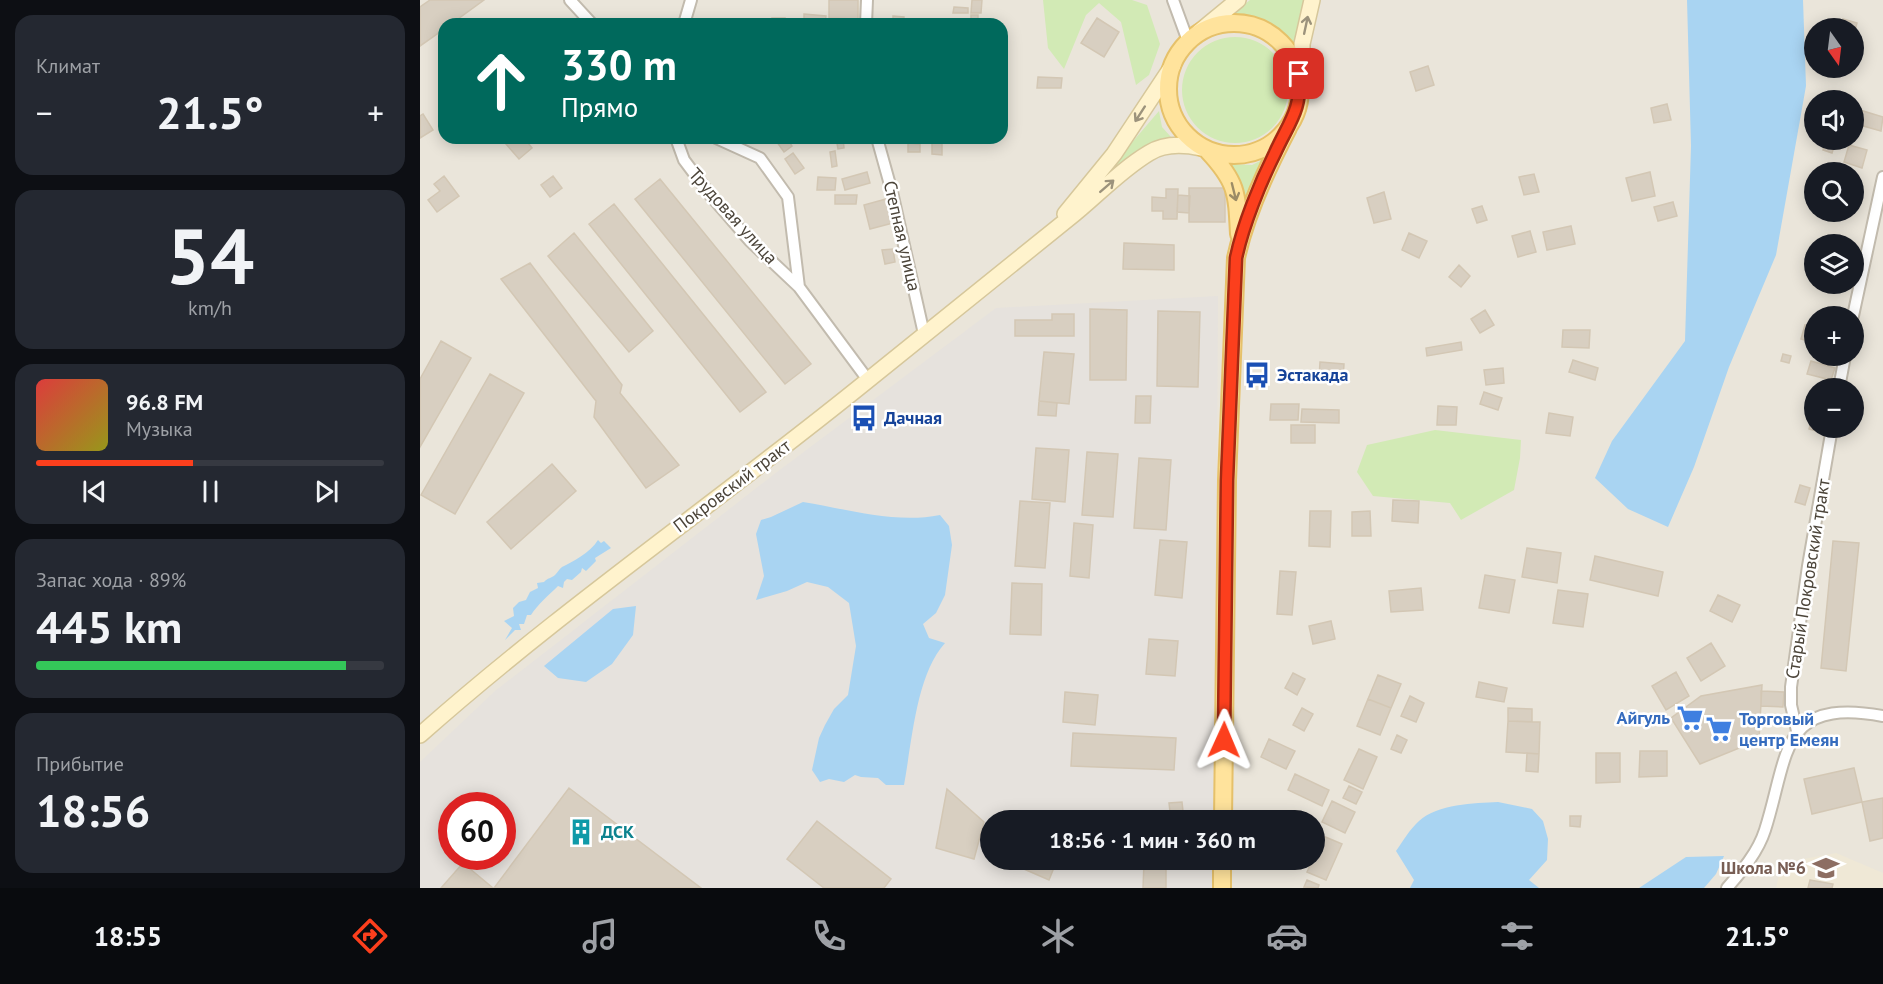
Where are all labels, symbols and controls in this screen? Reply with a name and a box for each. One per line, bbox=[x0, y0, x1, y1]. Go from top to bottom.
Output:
one-way arrow bbox=[1301, 16, 1312, 35]
north arrow bbox=[1804, 18, 1864, 78]
map controls bbox=[1804, 18, 1864, 438]
text: 330 m bbox=[561, 37, 677, 92]
icon: ahead bbox=[462, 42, 540, 120]
pin bbox=[1273, 48, 1324, 99]
text: Климат bbox=[36, 53, 100, 79]
icon: arrive bbox=[1282, 57, 1315, 90]
text: 21.5° bbox=[156, 83, 264, 141]
text: Прямо bbox=[561, 90, 638, 124]
button: sound bbox=[1804, 90, 1864, 150]
text: − bbox=[36, 91, 53, 134]
text: + bbox=[367, 91, 384, 134]
one-way arrow bbox=[1134, 105, 1147, 122]
button: search bbox=[1804, 162, 1864, 222]
street label: Трудовая улица bbox=[684, 163, 783, 269]
street label: Степная улица bbox=[879, 178, 926, 293]
one-way arrow bbox=[1099, 180, 1115, 193]
one-way arrow bbox=[1229, 182, 1241, 201]
text: 54 bbox=[166, 205, 254, 306]
button: layers bbox=[1804, 234, 1864, 294]
text: km/h bbox=[188, 295, 232, 321]
button: + bbox=[1804, 306, 1864, 366]
bus stop icon: Эстакада bbox=[1242, 360, 1272, 390]
place label: Эстакада bbox=[1277, 363, 1348, 386]
button: − bbox=[1804, 378, 1864, 438]
text: 96.8 FM bbox=[126, 388, 203, 416]
bus stop icon: Дачная bbox=[849, 403, 879, 433]
place label: Дачная bbox=[884, 406, 942, 429]
text: Музыка bbox=[126, 416, 193, 442]
street label: Покровский тракт bbox=[669, 434, 796, 537]
icon: previous bbox=[78, 475, 111, 508]
icon: pause bbox=[194, 475, 227, 508]
icon: next bbox=[310, 475, 343, 508]
street label: Старый Покровский тракт bbox=[1780, 476, 1835, 681]
text: Запас хода · 89% bbox=[36, 567, 186, 593]
text: 445 km bbox=[36, 597, 182, 655]
supermarket icon: Айгуль bbox=[1675, 703, 1705, 733]
place label: Айгуль bbox=[1617, 706, 1670, 729]
place label: Торговый центр Емеян bbox=[1739, 707, 1839, 751]
position arrow bbox=[1192, 708, 1256, 772]
supermarket icon: Торговый центр Емеян bbox=[1704, 714, 1734, 744]
text: Прибытие bbox=[36, 751, 124, 777]
text: 18:56 bbox=[36, 781, 150, 839]
speed limit sign: 60 bbox=[438, 792, 516, 870]
building icon: ДСК bbox=[566, 817, 596, 847]
place label: ДСК bbox=[601, 820, 634, 843]
text: 18:56 · 1 мин · 360 m bbox=[1049, 826, 1256, 854]
school or university icon: Школа №6 bbox=[1811, 853, 1841, 883]
place label: Школа №6 bbox=[1721, 856, 1806, 879]
icon: directions bbox=[349, 915, 391, 957]
icon: music bbox=[579, 915, 621, 957]
icon: phone bbox=[808, 915, 850, 957]
icon: climate bbox=[1037, 915, 1079, 957]
icon: car bbox=[1266, 915, 1308, 957]
icon: filters bbox=[1496, 915, 1538, 957]
text: 18:55 bbox=[94, 919, 162, 953]
text: 21.5° bbox=[1725, 919, 1789, 953]

